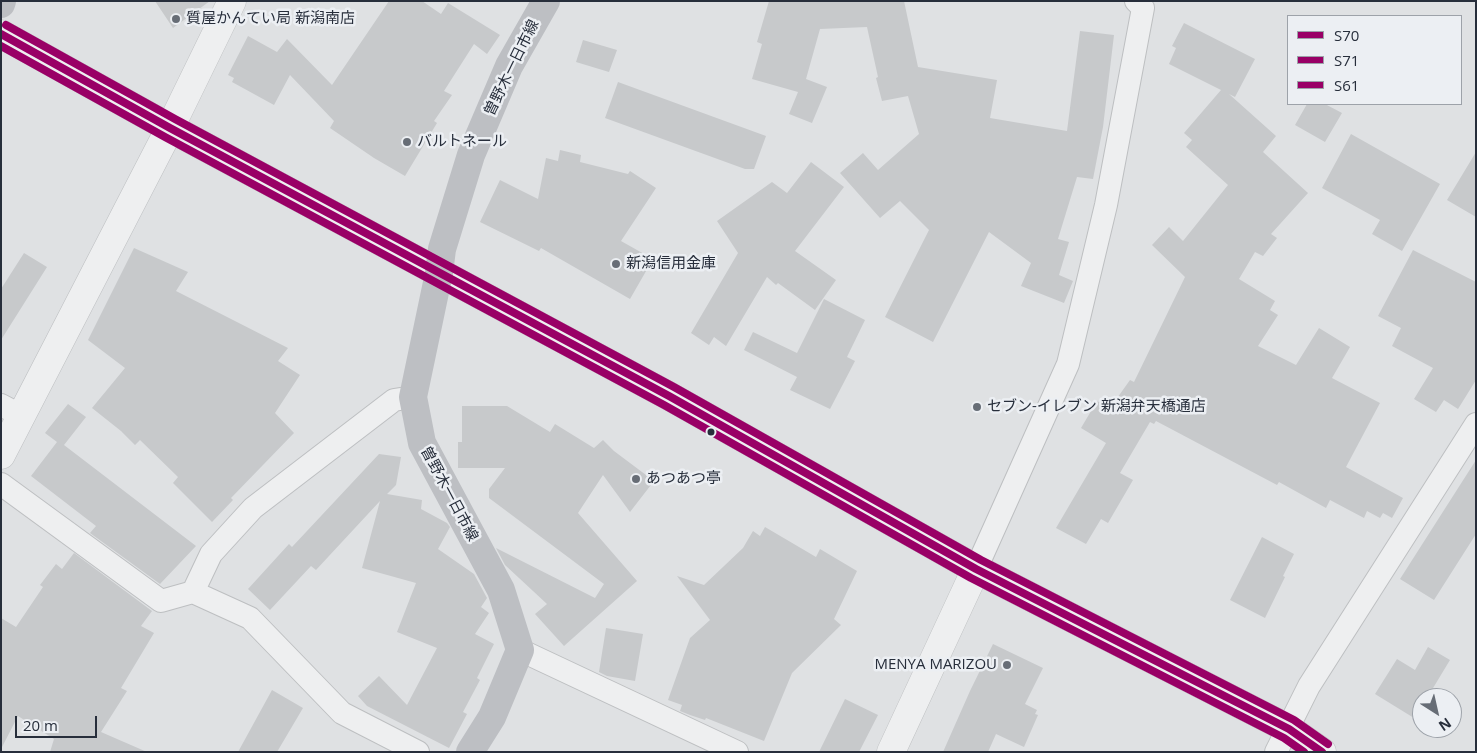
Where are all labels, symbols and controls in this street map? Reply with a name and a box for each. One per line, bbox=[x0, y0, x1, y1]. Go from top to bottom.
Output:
place label: 質屋かんてい局 新潟南店 bbox=[186, 10, 355, 28]
marker: 質屋かんてい局 新潟南店 bbox=[170, 13, 182, 25]
legend bbox=[1287, 15, 1462, 105]
street label: 曽野木一日市線 bbox=[481, 17, 543, 119]
text: S70 bbox=[1334, 25, 1359, 45]
text: S71 bbox=[1334, 50, 1359, 70]
text: S61 bbox=[1334, 75, 1359, 95]
place label: バルトネール bbox=[417, 133, 507, 151]
marker: バルトネール bbox=[401, 136, 413, 148]
place label: 新潟信用金庫 bbox=[626, 255, 716, 273]
marker: 新潟信用金庫 bbox=[610, 258, 622, 270]
place label: セブン-イレブン 新潟弁天橋通店 bbox=[987, 398, 1206, 416]
marker: セブン-イレブン 新潟弁天橋通店 bbox=[971, 401, 983, 413]
unlabelled marker bbox=[706, 427, 716, 437]
street label: 曽野木一日市線 bbox=[416, 443, 482, 545]
place label: あつあつ亭 bbox=[646, 470, 721, 488]
marker: あつあつ亭 bbox=[630, 473, 642, 485]
place label: MENYA MARIZOU bbox=[875, 656, 997, 674]
marker: MENYA MARIZOU bbox=[1001, 659, 1013, 671]
north arrow bbox=[1412, 688, 1462, 738]
scale bar bbox=[18, 706, 100, 738]
text: N bbox=[1435, 714, 1455, 736]
text: 20 m bbox=[23, 715, 58, 735]

